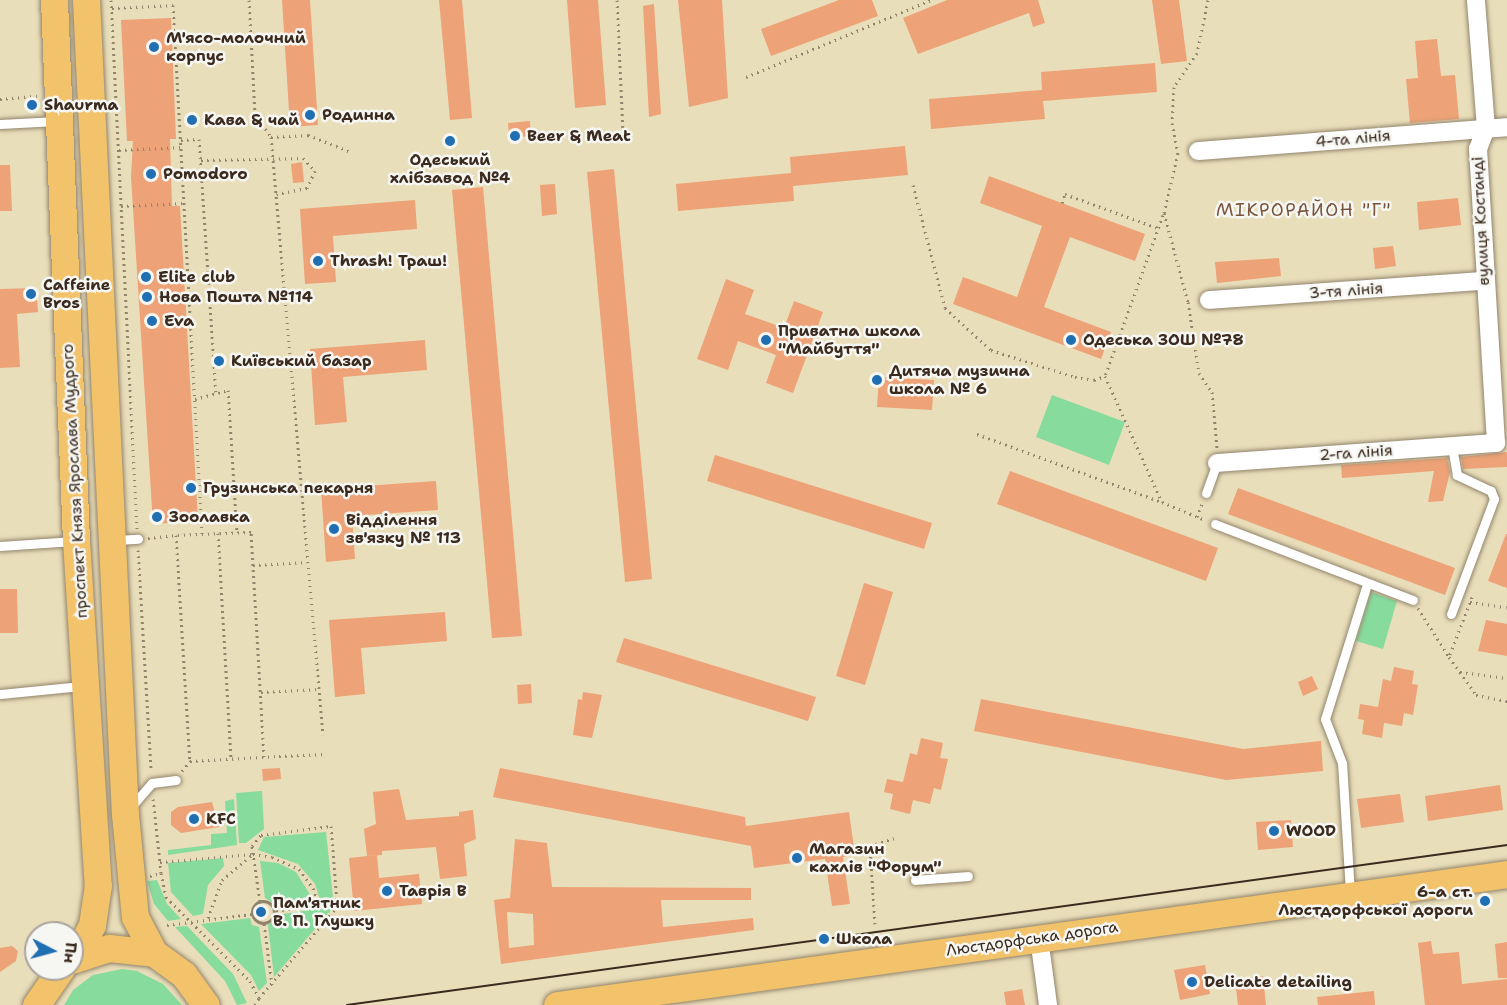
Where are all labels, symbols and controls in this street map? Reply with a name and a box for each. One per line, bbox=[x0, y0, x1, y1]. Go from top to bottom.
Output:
place label: М'ясо-молочний корпус bbox=[166, 28, 306, 66]
marker: М'ясо-молочний корпус bbox=[147, 40, 161, 54]
place label: Shaurma bbox=[44, 95, 118, 115]
marker: Shaurma bbox=[25, 98, 39, 112]
place label: Родинна bbox=[322, 105, 395, 125]
marker: Родинна bbox=[303, 108, 317, 122]
place label: Кава & чай bbox=[204, 110, 299, 130]
marker: Кава & чай bbox=[185, 113, 199, 127]
place label: Beer & Meat bbox=[527, 126, 631, 146]
street label: 4-та лінія bbox=[1315, 126, 1391, 152]
marker: Beer & Meat bbox=[508, 129, 522, 143]
marker: Одеський хлібзавод №4 bbox=[443, 134, 457, 148]
place label: Одеський хлібзавод №4 bbox=[390, 150, 510, 188]
street label: вулиця Костанді bbox=[1468, 156, 1494, 286]
place label: Pomodoro bbox=[163, 164, 248, 184]
marker: Pomodoro bbox=[144, 167, 158, 181]
district label: МІКРОРАЙОН "Г" bbox=[1216, 199, 1392, 221]
place label: Thrash! Траш! bbox=[330, 251, 447, 271]
marker: Thrash! Траш! bbox=[311, 254, 325, 268]
place label: Elite club bbox=[158, 267, 235, 287]
marker: Elite club bbox=[139, 270, 153, 284]
place label: Caffeine Bros bbox=[43, 275, 110, 313]
street label: 3-тя лінія bbox=[1308, 279, 1384, 303]
marker: Caffeine Bros bbox=[24, 287, 38, 301]
place label: Нова Пошта №114 bbox=[159, 287, 313, 307]
marker: Нова Пошта №114 bbox=[140, 290, 154, 304]
place label: Eva bbox=[164, 311, 194, 331]
marker: Eva bbox=[145, 314, 159, 328]
place label: Приватна школа "Майбуття" bbox=[778, 321, 920, 359]
place label: Одеська ЗОШ №78 bbox=[1083, 330, 1244, 350]
marker: Приватна школа "Майбуття" bbox=[759, 333, 773, 347]
marker: Одеська ЗОШ №78 bbox=[1064, 333, 1078, 347]
street label: проспект Князя Ярослава Мудрого bbox=[58, 343, 92, 619]
place label: Київський базар bbox=[231, 351, 371, 371]
marker: Київський базар bbox=[212, 354, 226, 368]
place label: Дитяча музична школа № 6 bbox=[889, 361, 1030, 399]
marker: Дитяча музична школа № 6 bbox=[870, 373, 884, 387]
street label: 2-га лінія bbox=[1319, 441, 1393, 465]
place label: Грузинська пекарня bbox=[203, 478, 373, 498]
marker: Грузинська пекарня bbox=[184, 481, 198, 495]
place label: Зоолавка bbox=[169, 507, 250, 527]
marker: Зоолавка bbox=[150, 510, 164, 524]
place label: Відділення зв'язку № 113 bbox=[346, 510, 461, 548]
marker: Відділення зв'язку № 113 bbox=[327, 522, 341, 536]
place label: KFC bbox=[206, 809, 236, 829]
marker: KFC bbox=[187, 812, 201, 826]
place label: WOOD bbox=[1286, 821, 1336, 841]
marker: WOOD bbox=[1267, 824, 1281, 838]
place label: Магазин кахлів "Форум" bbox=[809, 839, 942, 877]
marker: Магазин кахлів "Форум" bbox=[790, 851, 804, 865]
place label: Таврія В bbox=[399, 881, 467, 901]
place label: 6-а ст. Люстдорфської дороги bbox=[1278, 882, 1473, 920]
marker: Таврія В bbox=[380, 884, 394, 898]
place label: Пам'ятник В. П. Глушку bbox=[273, 893, 374, 931]
marker: 6-а ст. Люстдорфської дороги bbox=[1478, 894, 1492, 908]
marker: Пам'ятник В. П. Глушку bbox=[254, 905, 268, 919]
street label: Люстдорфська дорога bbox=[945, 917, 1119, 961]
north arrow bbox=[24, 921, 84, 981]
place label: Школа bbox=[836, 929, 892, 949]
marker: Школа bbox=[817, 932, 831, 946]
text: Пн bbox=[59, 941, 82, 964]
place label: Delicate detailing bbox=[1204, 972, 1352, 992]
marker: Delicate detailing bbox=[1185, 975, 1199, 989]

